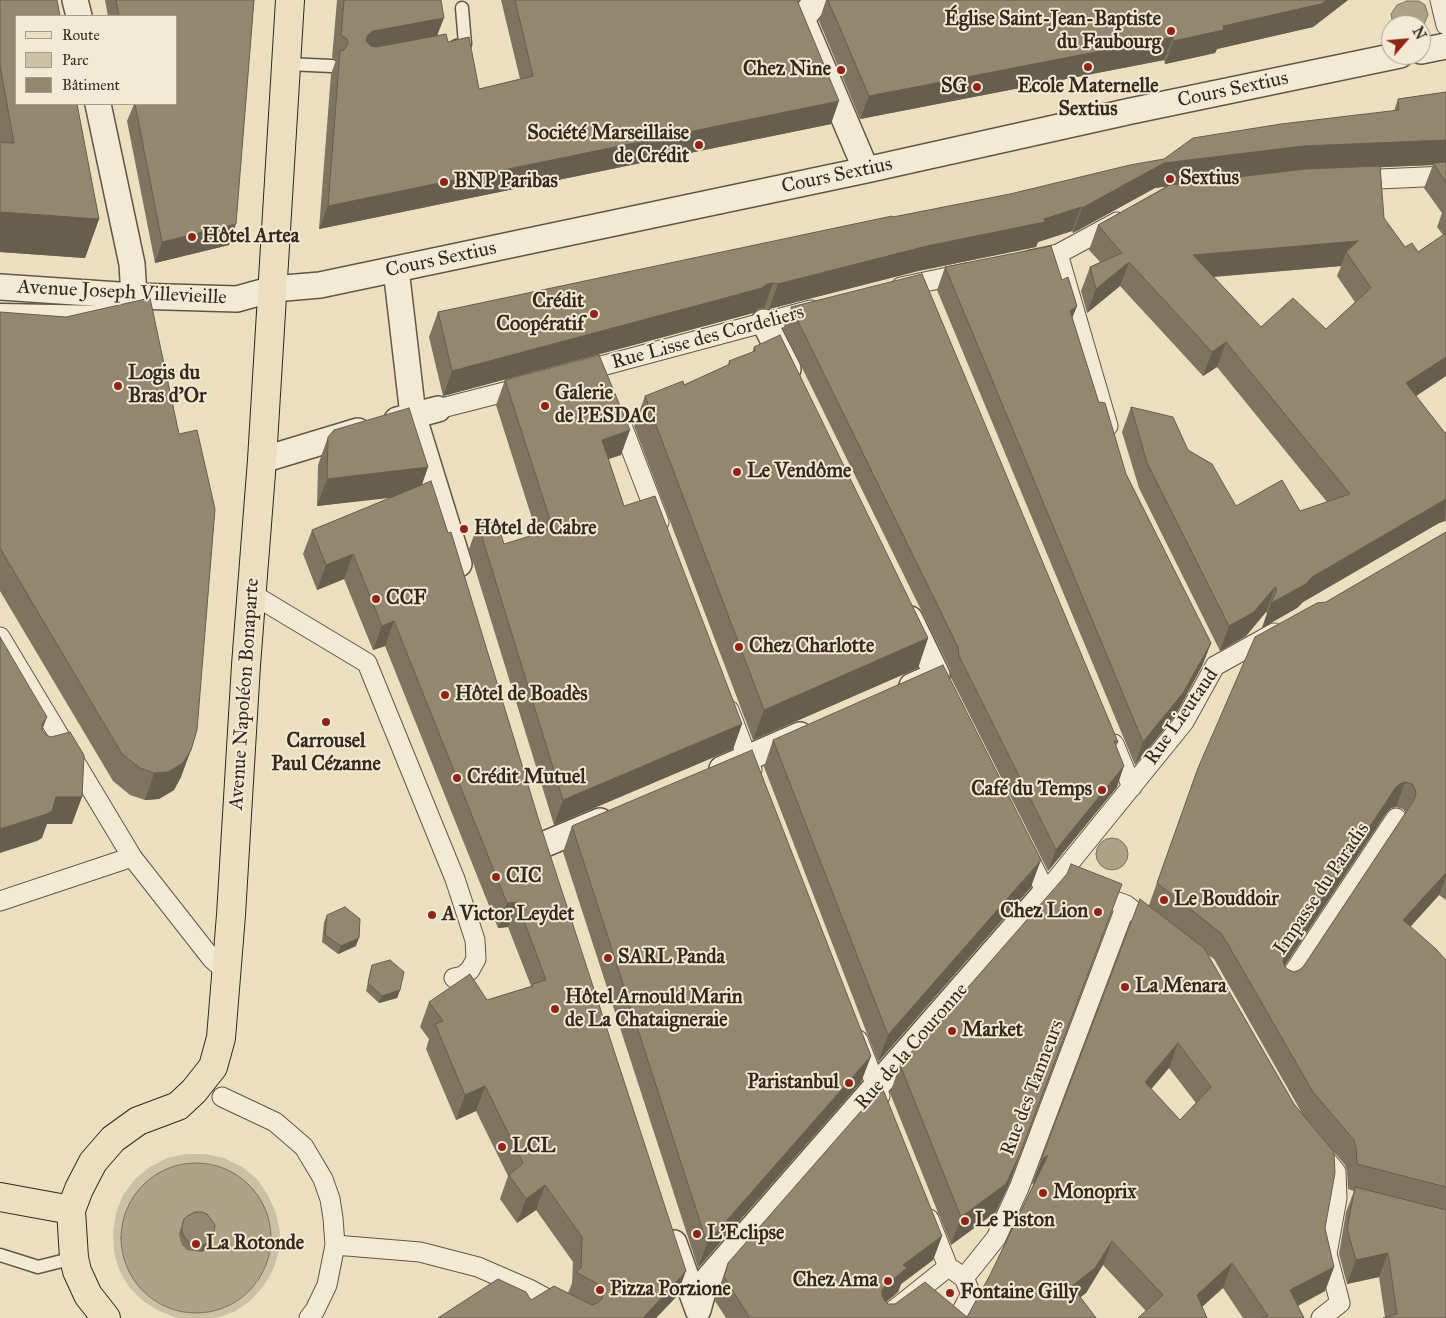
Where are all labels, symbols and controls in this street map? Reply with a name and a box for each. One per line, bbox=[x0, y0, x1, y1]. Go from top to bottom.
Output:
place label: Église Saint-Jean-Baptiste du Faubourg bbox=[945, 8, 1161, 55]
legend bbox=[15, 15, 178, 105]
north arrow bbox=[1381, 15, 1431, 65]
text: N bbox=[1409, 24, 1429, 43]
marker: Église Saint-Jean-Baptiste du Faubourg bbox=[1165, 25, 1177, 37]
text: Route bbox=[62, 26, 100, 44]
text: Parc bbox=[62, 51, 89, 69]
place label: Chez Nine bbox=[743, 58, 831, 82]
marker: Ecole Maternelle Sextius bbox=[1082, 61, 1094, 73]
marker: Chez Nine bbox=[835, 64, 847, 76]
street label: Cours Sextius bbox=[1175, 67, 1291, 113]
place label: SG bbox=[941, 75, 967, 99]
place label: Ecole Maternelle Sextius bbox=[1017, 75, 1159, 122]
text: Bâtiment bbox=[62, 76, 120, 94]
marker: SG bbox=[971, 81, 983, 93]
place label: Société Marseillaise de Crédit bbox=[527, 122, 689, 169]
marker: Société Marseillaise de Crédit bbox=[693, 139, 705, 151]
street label: Cours Sextius bbox=[779, 153, 895, 199]
place label: Sextius bbox=[1180, 167, 1239, 191]
place label: BNP Paribas bbox=[454, 170, 558, 194]
marker: Sextius bbox=[1164, 173, 1176, 185]
marker: BNP Paribas bbox=[438, 176, 450, 188]
place label: Hôtel Artea bbox=[202, 225, 299, 249]
marker: Hôtel Artea bbox=[186, 231, 198, 243]
street label: Cours Sextius bbox=[383, 237, 499, 283]
street label: Avenue Joseph Villevieille bbox=[17, 276, 227, 310]
place label: Crédit Coopératif bbox=[496, 290, 584, 337]
street label: Rue Lisse des Cordeliers bbox=[609, 301, 807, 375]
marker: Crédit Coopératif bbox=[588, 308, 600, 320]
place label: Logis du Bras d'Or bbox=[128, 362, 206, 409]
marker: Logis du Bras d'Or bbox=[112, 380, 124, 392]
place label: Galerie de l'ESDAC bbox=[555, 382, 656, 429]
marker: Galerie de l'ESDAC bbox=[539, 400, 551, 412]
place label: Le Vendôme bbox=[747, 460, 851, 484]
marker: Le Vendôme bbox=[731, 466, 743, 478]
place label: Hôtel de Cabre bbox=[474, 517, 596, 541]
marker: Hôtel de Cabre bbox=[458, 523, 470, 535]
street label: Avenue Napoléon Bonaparte bbox=[225, 577, 265, 811]
place label: CCF bbox=[386, 587, 426, 611]
marker: CCF bbox=[370, 593, 382, 605]
place label: Chez Charlotte bbox=[749, 635, 874, 659]
marker: Chez Charlotte bbox=[733, 641, 745, 653]
street label: Rue Lieutaud bbox=[1140, 664, 1224, 770]
place label: Hôtel de Boadès bbox=[455, 683, 588, 707]
marker: Hôtel de Boadès bbox=[439, 689, 451, 701]
marker: Carrousel Paul Cézanne bbox=[320, 716, 332, 728]
place label: Carrousel Paul Cézanne bbox=[271, 730, 381, 777]
place label: Crédit Mutuel bbox=[467, 766, 586, 790]
marker: Crédit Mutuel bbox=[451, 772, 463, 784]
place label: Café du Temps bbox=[971, 778, 1092, 802]
marker: Café du Temps bbox=[1096, 784, 1108, 796]
street label: Impasse du Paradis bbox=[1269, 818, 1375, 960]
place label: CIC bbox=[506, 865, 542, 889]
marker: CIC bbox=[490, 871, 502, 883]
place label: Le Bouddoir bbox=[1174, 888, 1279, 912]
marker: Le Bouddoir bbox=[1158, 894, 1170, 906]
place label: Chez Lion bbox=[1000, 900, 1088, 924]
place label: A Victor Leydet bbox=[442, 903, 574, 927]
marker: Chez Lion bbox=[1092, 906, 1104, 918]
marker: A Victor Leydet bbox=[426, 909, 438, 921]
place label: SARL Panda bbox=[618, 946, 725, 970]
marker: SARL Panda bbox=[602, 952, 614, 964]
place label: La Menara bbox=[1135, 975, 1226, 999]
street label: Rue de la Couronne bbox=[850, 979, 974, 1115]
marker: La Menara bbox=[1119, 981, 1131, 993]
place label: Hôtel Arnould Marin de La Chataigneraie bbox=[565, 986, 743, 1033]
marker: Hôtel Arnould Marin de La Chataigneraie bbox=[549, 1003, 561, 1015]
street label: Rue des Tanneurs bbox=[996, 1017, 1070, 1159]
place label: Market bbox=[962, 1019, 1023, 1043]
marker: Market bbox=[946, 1025, 958, 1037]
place label: Paristanbul bbox=[747, 1071, 839, 1095]
marker: Paristanbul bbox=[843, 1077, 855, 1089]
place label: LCL bbox=[512, 1135, 555, 1159]
marker: LCL bbox=[496, 1141, 508, 1153]
place label: Monoprix bbox=[1053, 1181, 1136, 1205]
marker: Monoprix bbox=[1037, 1187, 1049, 1199]
place label: Le Piston bbox=[975, 1209, 1055, 1233]
marker: Le Piston bbox=[959, 1215, 971, 1227]
place label: L'Eclipse bbox=[707, 1222, 784, 1246]
marker: L'Eclipse bbox=[691, 1228, 703, 1240]
place label: La Rotonde bbox=[206, 1232, 304, 1256]
marker: La Rotonde bbox=[190, 1238, 202, 1250]
place label: Chez Ama bbox=[793, 1269, 878, 1293]
marker: Chez Ama bbox=[882, 1275, 894, 1287]
place label: Pizza Porzione bbox=[610, 1278, 731, 1302]
place label: Fontaine Gilly bbox=[960, 1281, 1078, 1305]
marker: Pizza Porzione bbox=[594, 1284, 606, 1296]
marker: Fontaine Gilly bbox=[944, 1287, 956, 1299]

